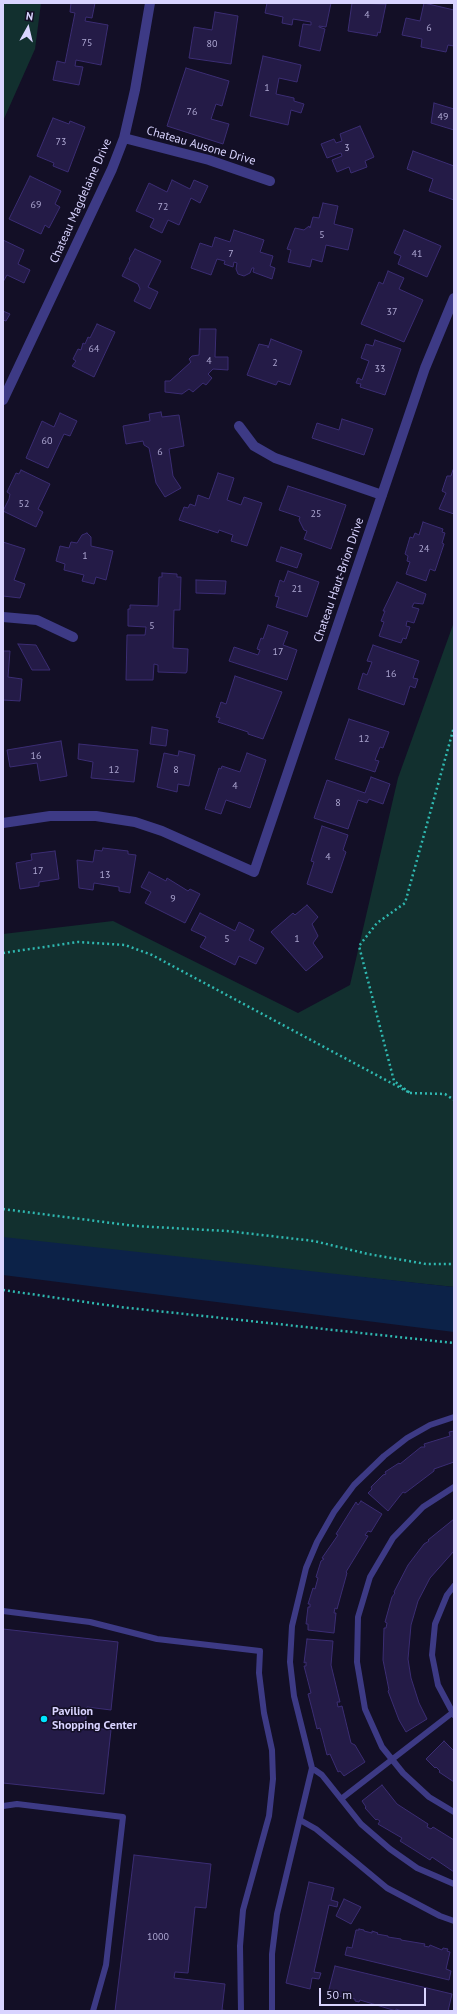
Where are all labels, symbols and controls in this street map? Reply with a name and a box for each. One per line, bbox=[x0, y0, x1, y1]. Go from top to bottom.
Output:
north arrow bbox=[8, 8, 48, 48]
text: N bbox=[25, 9, 34, 24]
house number: 4 bbox=[364, 9, 370, 21]
house number: 6 bbox=[426, 22, 432, 34]
house number: 75 bbox=[82, 37, 92, 49]
house number: 80 bbox=[207, 38, 217, 50]
house number: 1 bbox=[264, 82, 270, 94]
house number: 76 bbox=[187, 106, 197, 118]
house number: 49 bbox=[438, 111, 448, 123]
street label: Chateau Ausone Drive bbox=[145, 124, 257, 168]
street label: Chateau Magdelaine Drive bbox=[47, 136, 115, 266]
house number: 73 bbox=[56, 136, 66, 148]
house number: 3 bbox=[344, 142, 350, 154]
house number: 69 bbox=[31, 199, 41, 211]
house number: 72 bbox=[158, 201, 168, 213]
house number: 5 bbox=[319, 229, 325, 241]
house number: 7 bbox=[228, 248, 234, 260]
house number: 41 bbox=[412, 248, 422, 260]
house number: 37 bbox=[387, 306, 397, 318]
house number: 64 bbox=[89, 343, 99, 355]
house number: 4 bbox=[206, 355, 212, 367]
house number: 2 bbox=[272, 357, 278, 369]
house number: 33 bbox=[375, 363, 385, 375]
house number: 60 bbox=[42, 435, 52, 447]
house number: 6 bbox=[157, 446, 163, 458]
house number: 52 bbox=[19, 498, 29, 510]
house number: 25 bbox=[311, 508, 321, 520]
street label: Chateau Haut-Brion Drive bbox=[311, 516, 367, 644]
house number: 24 bbox=[419, 543, 429, 555]
house number: 1 bbox=[82, 550, 88, 562]
house number: 21 bbox=[292, 583, 302, 595]
house number: 5 bbox=[149, 620, 155, 632]
house number: 17 bbox=[273, 646, 283, 658]
house number: 16 bbox=[386, 668, 396, 680]
house number: 12 bbox=[359, 733, 369, 745]
house number: 16 bbox=[31, 750, 41, 762]
house number: 12 bbox=[109, 764, 119, 776]
house number: 8 bbox=[173, 764, 179, 776]
house number: 4 bbox=[232, 780, 238, 792]
house number: 8 bbox=[335, 797, 341, 809]
house number: 4 bbox=[325, 851, 331, 863]
house number: 17 bbox=[33, 865, 43, 877]
house number: 13 bbox=[100, 869, 110, 881]
house number: 9 bbox=[170, 893, 176, 905]
house number: 5 bbox=[224, 933, 230, 945]
house number: 1 bbox=[294, 933, 300, 945]
place label: Pavilion Shopping Center bbox=[52, 1705, 137, 1733]
marker: Pavilion Shopping Center bbox=[39, 1714, 49, 1724]
house number: 1000 bbox=[147, 1931, 169, 1943]
scale bar bbox=[321, 1980, 428, 2006]
text: 50 m bbox=[326, 1987, 352, 2002]

